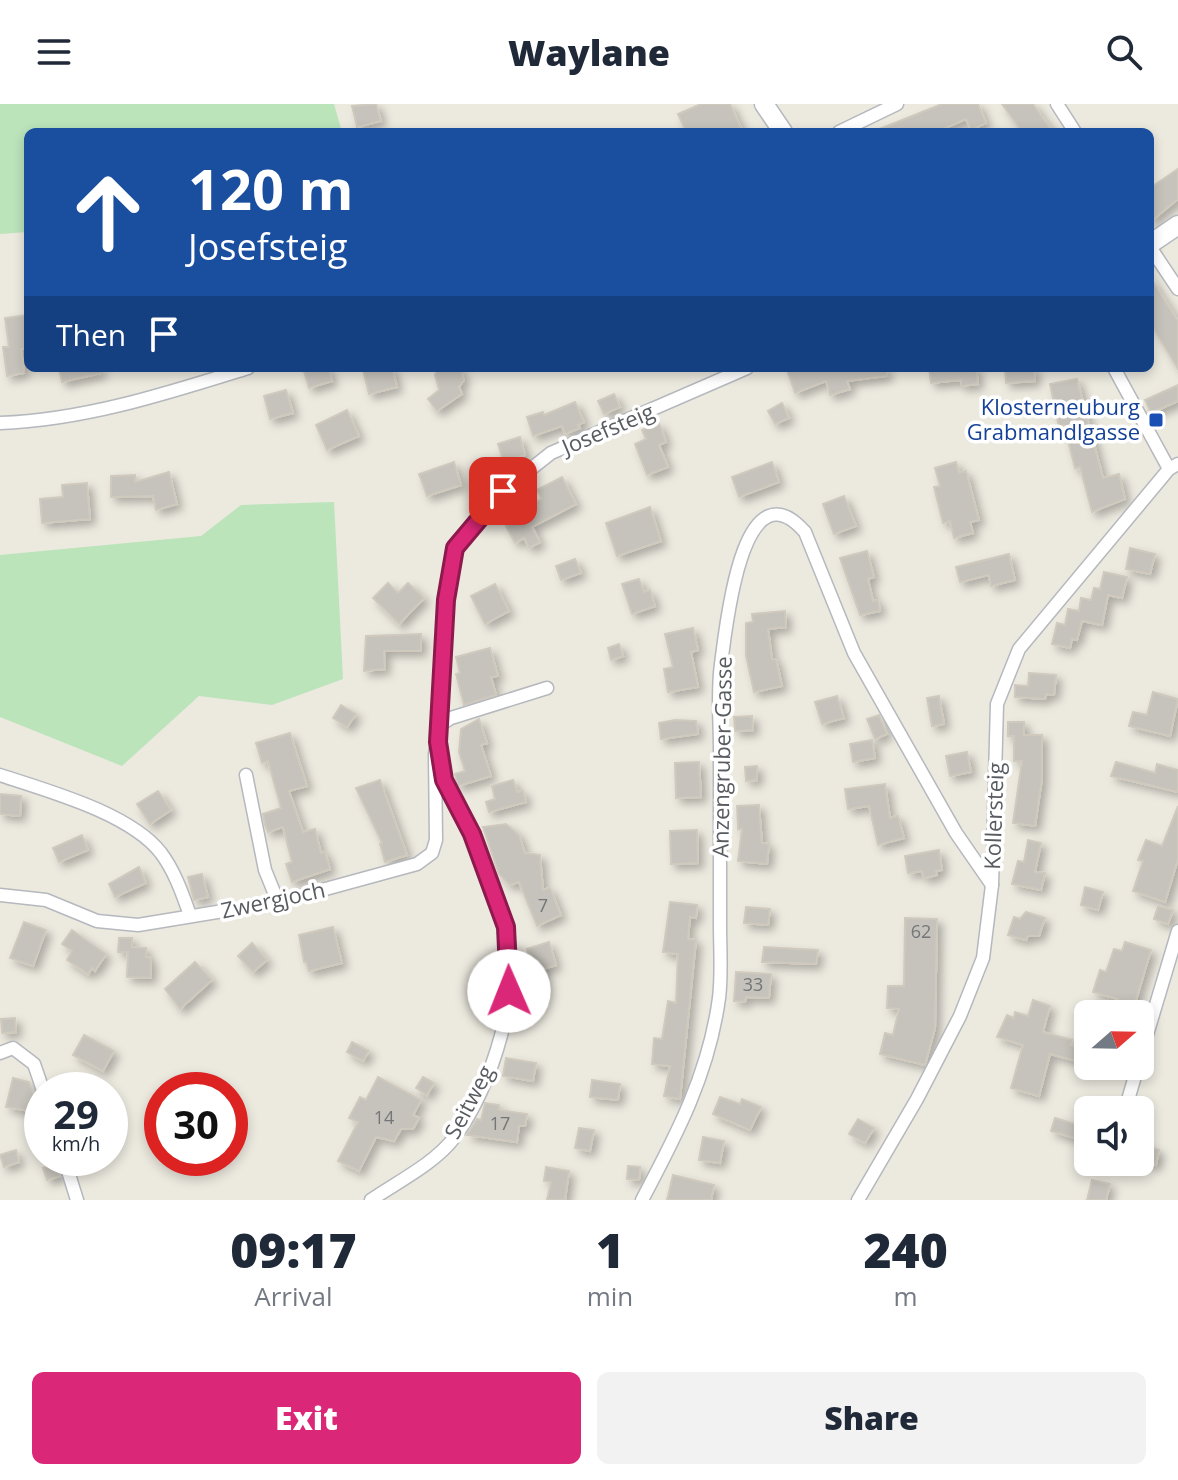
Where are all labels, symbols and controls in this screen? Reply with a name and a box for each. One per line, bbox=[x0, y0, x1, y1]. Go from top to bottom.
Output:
text: Waylane bbox=[508, 28, 670, 77]
icon: menu bbox=[32, 30, 76, 74]
icon: search bbox=[1102, 30, 1146, 74]
text: 120 m bbox=[188, 150, 354, 226]
icon: ahead bbox=[56, 160, 160, 264]
text: Josefsteig bbox=[188, 222, 348, 271]
icon: arrive bbox=[142, 312, 186, 356]
text: Then bbox=[56, 314, 126, 355]
place label: Klosterneuburg Grabmandlgasse bbox=[967, 391, 1140, 446]
street label: Josefsteig bbox=[555, 395, 658, 462]
marker: Klosterneuburg Grabmandlgasse bbox=[1147, 411, 1165, 429]
pin bbox=[469, 457, 537, 525]
icon: arrive bbox=[481, 469, 525, 513]
street label: Anzengruber-Gasse bbox=[704, 656, 738, 858]
street label: Kollersteig bbox=[976, 762, 1010, 870]
street label: Zwergjoch bbox=[218, 873, 328, 925]
house number: 7 bbox=[538, 893, 548, 917]
house number: 62 bbox=[911, 919, 931, 943]
position arrow bbox=[467, 949, 551, 1033]
house number: 33 bbox=[743, 972, 763, 996]
north arrow bbox=[1074, 1000, 1154, 1080]
map controls bbox=[1074, 1000, 1154, 1176]
street label: Seitweg bbox=[436, 1059, 500, 1144]
speed limit sign: 30 bbox=[144, 1072, 248, 1176]
text: 29 bbox=[53, 1086, 99, 1141]
button: sound bbox=[1074, 1096, 1154, 1176]
house number: 14 bbox=[374, 1105, 394, 1129]
house number: 17 bbox=[490, 1111, 510, 1135]
text: km/h bbox=[52, 1130, 100, 1157]
text: 09:17 bbox=[230, 1217, 357, 1282]
text: 1 bbox=[596, 1217, 624, 1282]
text: 240 bbox=[863, 1217, 948, 1282]
text: Arrival bbox=[254, 1278, 332, 1314]
text: min bbox=[587, 1278, 633, 1314]
text: m bbox=[894, 1278, 918, 1314]
button: Exit bbox=[32, 1372, 581, 1464]
button: Share bbox=[597, 1372, 1146, 1464]

